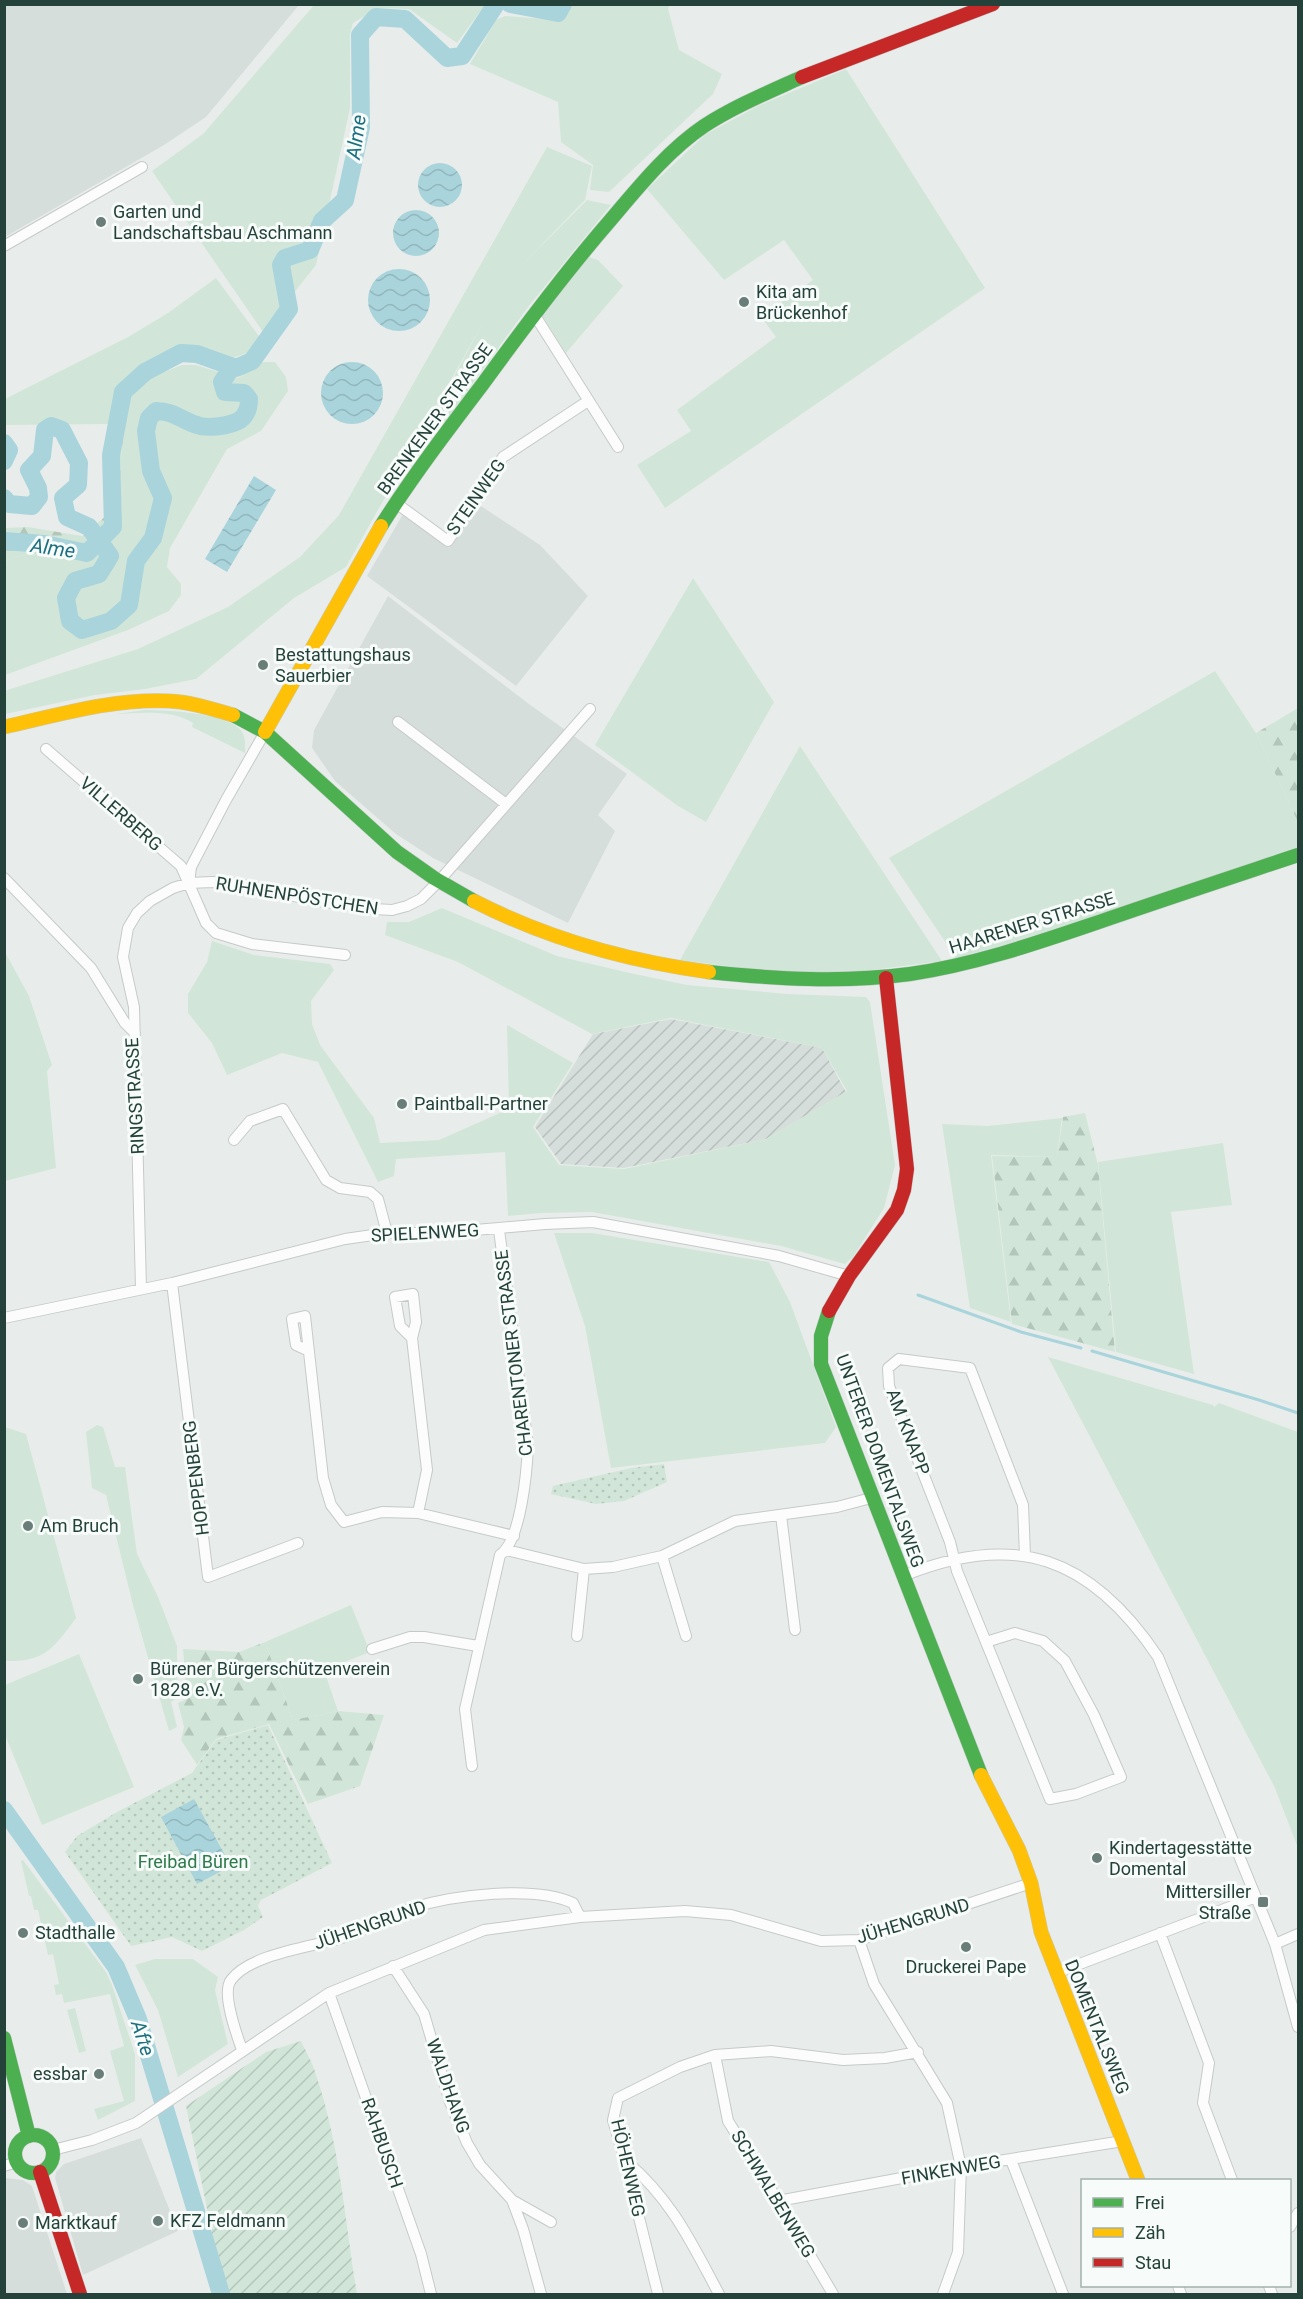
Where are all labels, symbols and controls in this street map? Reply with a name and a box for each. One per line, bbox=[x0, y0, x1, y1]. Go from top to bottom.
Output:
water label: Alme bbox=[341, 113, 371, 162]
place label: Garten und Landschaftsbau Aschmann bbox=[113, 201, 333, 243]
marker: Garten und Landschaftsbau Aschmann bbox=[94, 215, 108, 229]
place label: Kita am Brückenhof bbox=[756, 281, 848, 323]
marker: Kita am Brückenhof bbox=[737, 295, 751, 309]
street label: BRENKENER STRASSE bbox=[373, 339, 496, 498]
street label: STEINWEG bbox=[442, 455, 509, 539]
water label: Alme bbox=[28, 533, 77, 563]
place label: Bestattungshaus Sauerbier bbox=[275, 644, 411, 686]
marker: Bestattungshaus Sauerbier bbox=[256, 658, 270, 672]
street label: VILLERBERG bbox=[76, 772, 167, 855]
street label: RUHNENPÖSTCHEN bbox=[214, 872, 380, 919]
street label: HAARENER STRASSE bbox=[946, 887, 1117, 958]
street label: RINGSTRASSE bbox=[121, 1037, 148, 1155]
place label: Paintball-Partner bbox=[414, 1093, 548, 1114]
marker: Paintball-Partner bbox=[395, 1097, 409, 1111]
street label: SPIELENWEG bbox=[370, 1219, 480, 1246]
street label: CHARENTONER STRASSE bbox=[490, 1249, 537, 1457]
street label: UNTERER DOMENTALSWEG bbox=[832, 1351, 929, 1570]
street label: AM KNAPP bbox=[882, 1386, 935, 1478]
street label: HOPPENBERG bbox=[178, 1419, 213, 1537]
place label: Am Bruch bbox=[40, 1515, 119, 1536]
marker: Am Bruch bbox=[21, 1519, 35, 1533]
place label: Bürener Bürgerschützenverein 1828 e.V. bbox=[150, 1658, 390, 1700]
marker: Bürener Bürgerschützenverein 1828 e.V. bbox=[131, 1672, 145, 1686]
place label: Kindertagesstätte Domental bbox=[1109, 1837, 1252, 1879]
park label: Freibad Büren bbox=[138, 1851, 248, 1872]
marker: Kindertagesstätte Domental bbox=[1090, 1851, 1104, 1865]
place label: Mittersiller Straße bbox=[1165, 1881, 1251, 1923]
street label: JÜHENGRUND bbox=[854, 1893, 972, 1948]
marker: Mittersiller Straße bbox=[1256, 1895, 1270, 1909]
street label: JÜHENGRUND bbox=[311, 1896, 429, 1954]
place label: Stadthalle bbox=[35, 1922, 115, 1943]
marker: Stadthalle bbox=[16, 1926, 30, 1940]
marker: Druckerei Pape bbox=[959, 1940, 973, 1954]
place label: Druckerei Pape bbox=[906, 1956, 1026, 1977]
street label: DOMENTALSWEG bbox=[1061, 1956, 1134, 2097]
water label: Afte bbox=[126, 2016, 160, 2059]
street label: WALDHANG bbox=[422, 2036, 474, 2136]
place label: essbar bbox=[33, 2063, 87, 2084]
marker: essbar bbox=[92, 2067, 106, 2081]
street label: RAHBUSCH bbox=[357, 2095, 408, 2191]
street label: HÖHENWEG bbox=[607, 2117, 650, 2219]
street label: SCHWALBENWEG bbox=[727, 2126, 820, 2261]
street label: FINKENWEG bbox=[900, 2150, 1002, 2189]
legend bbox=[1081, 2179, 1291, 2287]
text: Frei bbox=[1135, 2192, 1165, 2213]
place label: KFZ Feldmann bbox=[170, 2210, 286, 2231]
place label: Marktkauf bbox=[35, 2212, 117, 2233]
marker: KFZ Feldmann bbox=[151, 2214, 165, 2228]
marker: Marktkauf bbox=[16, 2216, 30, 2230]
text: Zäh bbox=[1135, 2222, 1166, 2243]
text: Stau bbox=[1135, 2252, 1171, 2273]

